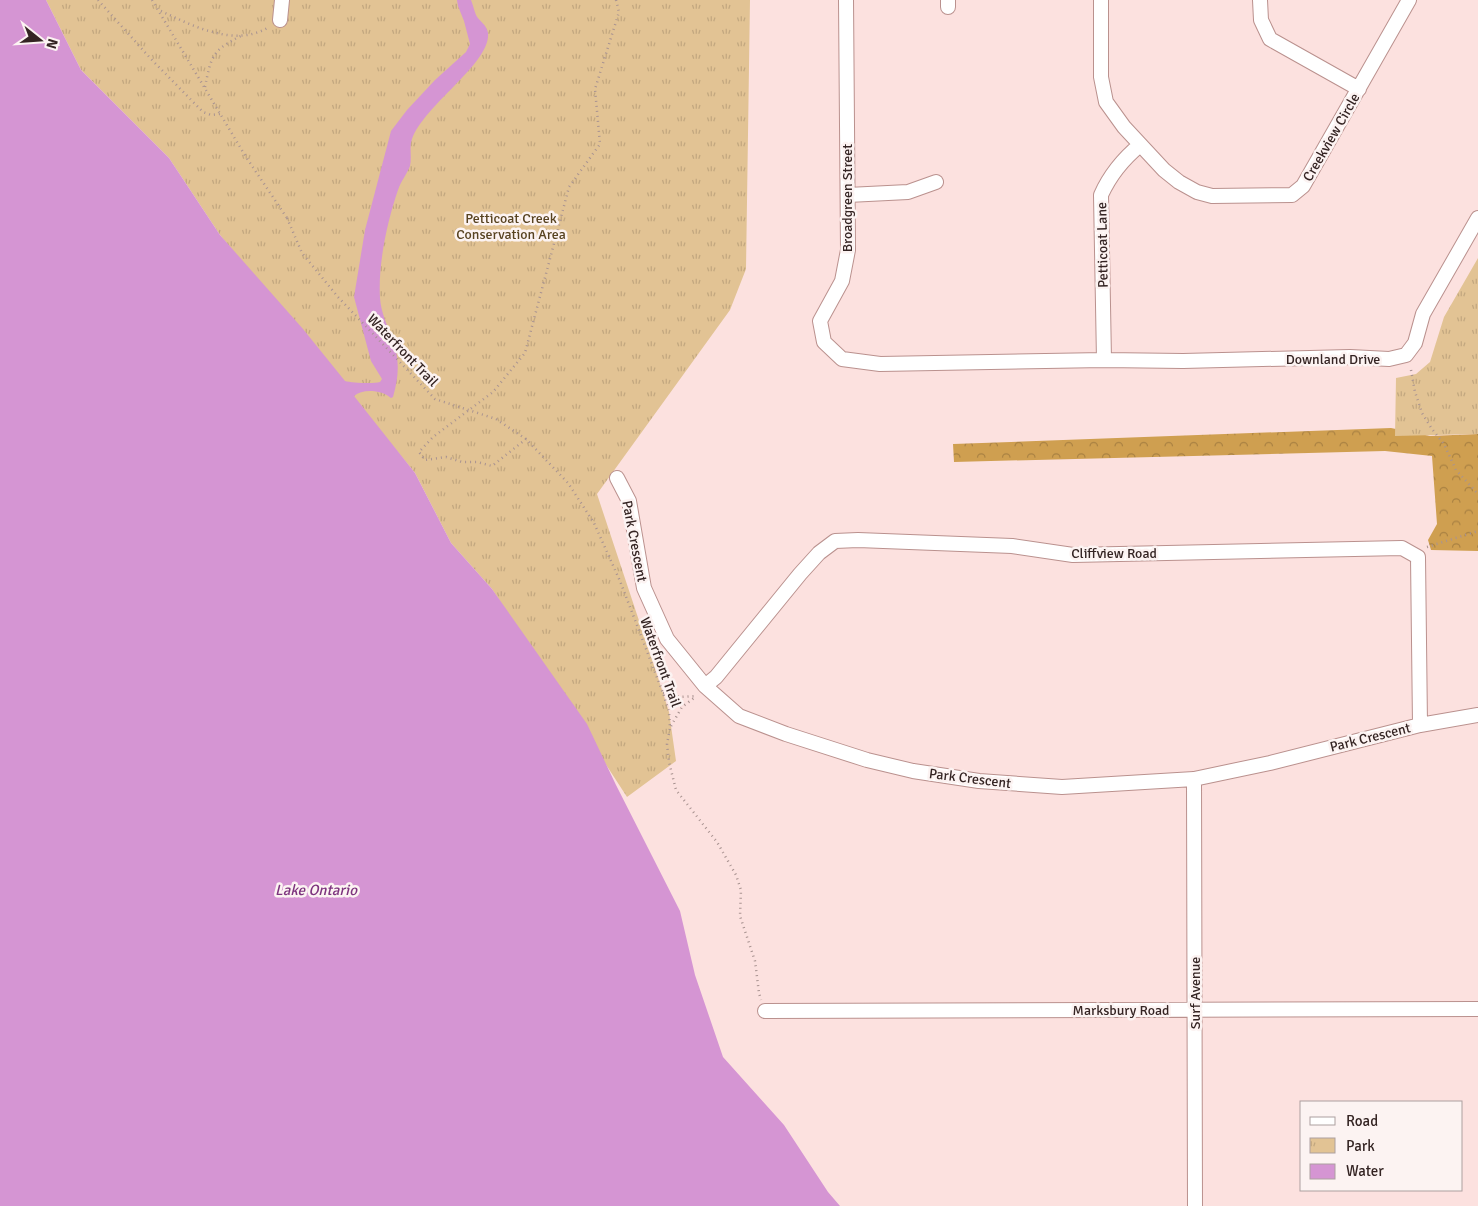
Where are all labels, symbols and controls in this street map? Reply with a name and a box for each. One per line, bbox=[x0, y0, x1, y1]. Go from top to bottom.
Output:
north arrow bbox=[15, 15, 65, 65]
text: N bbox=[42, 37, 62, 51]
street label: Creekview Circle bbox=[1299, 90, 1364, 184]
street label: Broadgreen Street bbox=[839, 144, 856, 252]
street label: Petticoat Lane bbox=[1093, 202, 1112, 288]
park label: Petticoat Creek Conservation Area bbox=[456, 210, 566, 243]
street label: Waterfront Trail bbox=[364, 310, 442, 390]
street label: Downland Drive bbox=[1286, 351, 1380, 368]
street label: Park Crescent bbox=[618, 499, 651, 583]
street label: Cliffview Road bbox=[1071, 545, 1157, 562]
street label: Waterfront Trail bbox=[636, 615, 685, 710]
street label: Park Crescent bbox=[1328, 719, 1412, 756]
street label: Park Crescent bbox=[928, 765, 1012, 792]
water label: Lake Ontario bbox=[275, 881, 358, 899]
street label: Surf Avenue bbox=[1187, 957, 1204, 1029]
street label: Marksbury Road bbox=[1073, 1002, 1169, 1019]
legend bbox=[1300, 1101, 1463, 1191]
text: Road bbox=[1346, 1112, 1378, 1130]
text: Park bbox=[1346, 1137, 1375, 1155]
text: Water bbox=[1346, 1162, 1384, 1180]

